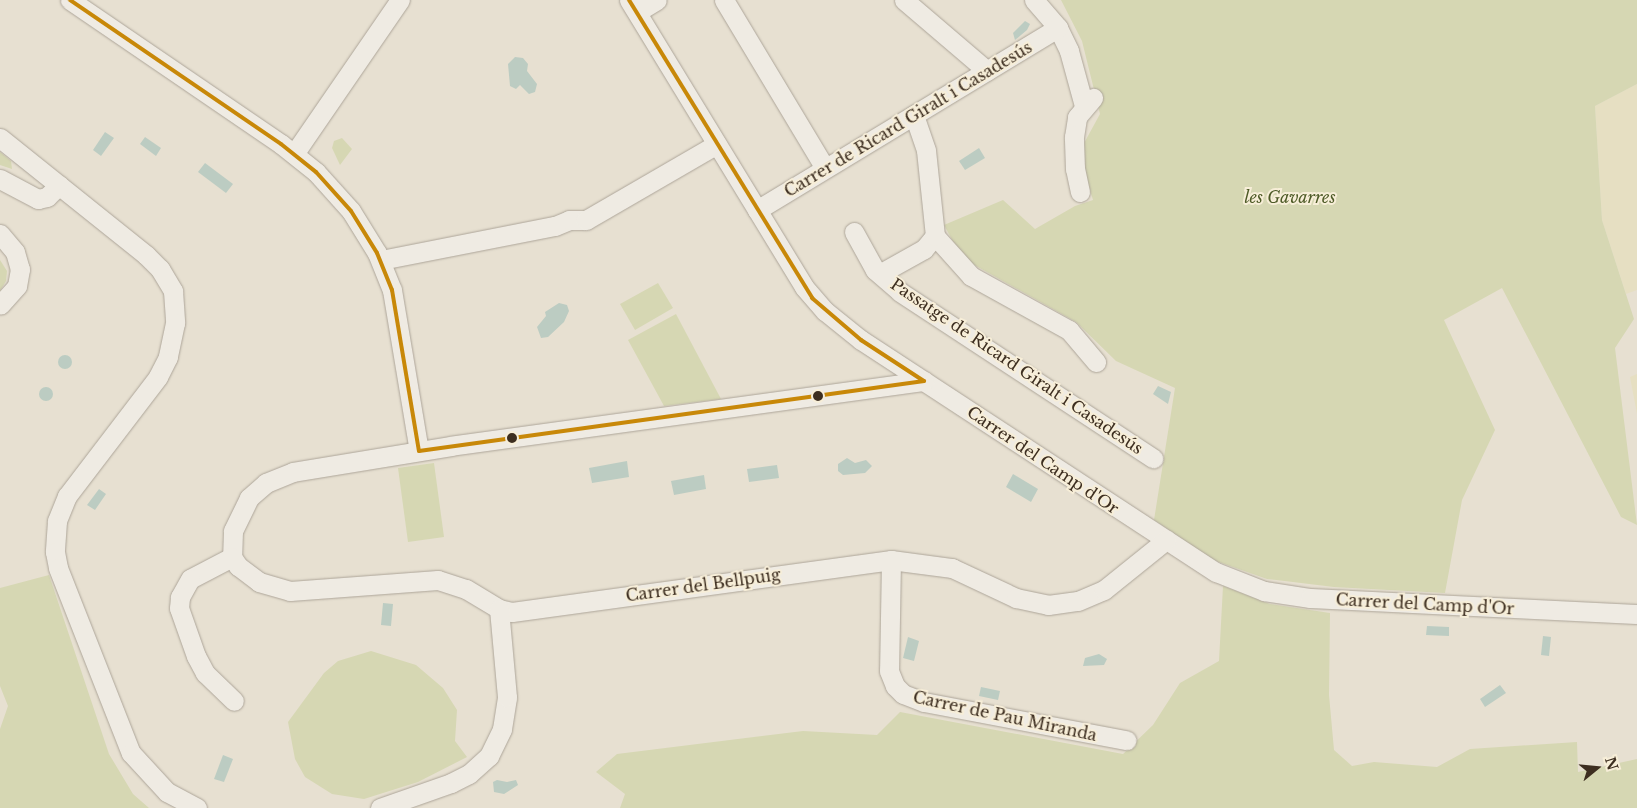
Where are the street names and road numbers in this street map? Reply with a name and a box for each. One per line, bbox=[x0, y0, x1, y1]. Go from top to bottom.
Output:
street label: Carrer de Ricard Giralt i Casadesús bbox=[781, 37, 1035, 201]
street label: Passatge de Ricard Giralt i Casadesús bbox=[887, 274, 1147, 458]
street label: Carrer del Camp d'Or bbox=[963, 402, 1123, 518]
street label: Carrer del Bellpuig bbox=[624, 565, 782, 605]
street label: Carrer del Camp d'Or bbox=[1335, 590, 1515, 618]
street label: Carrer de Pau Miranda bbox=[911, 687, 1099, 745]

